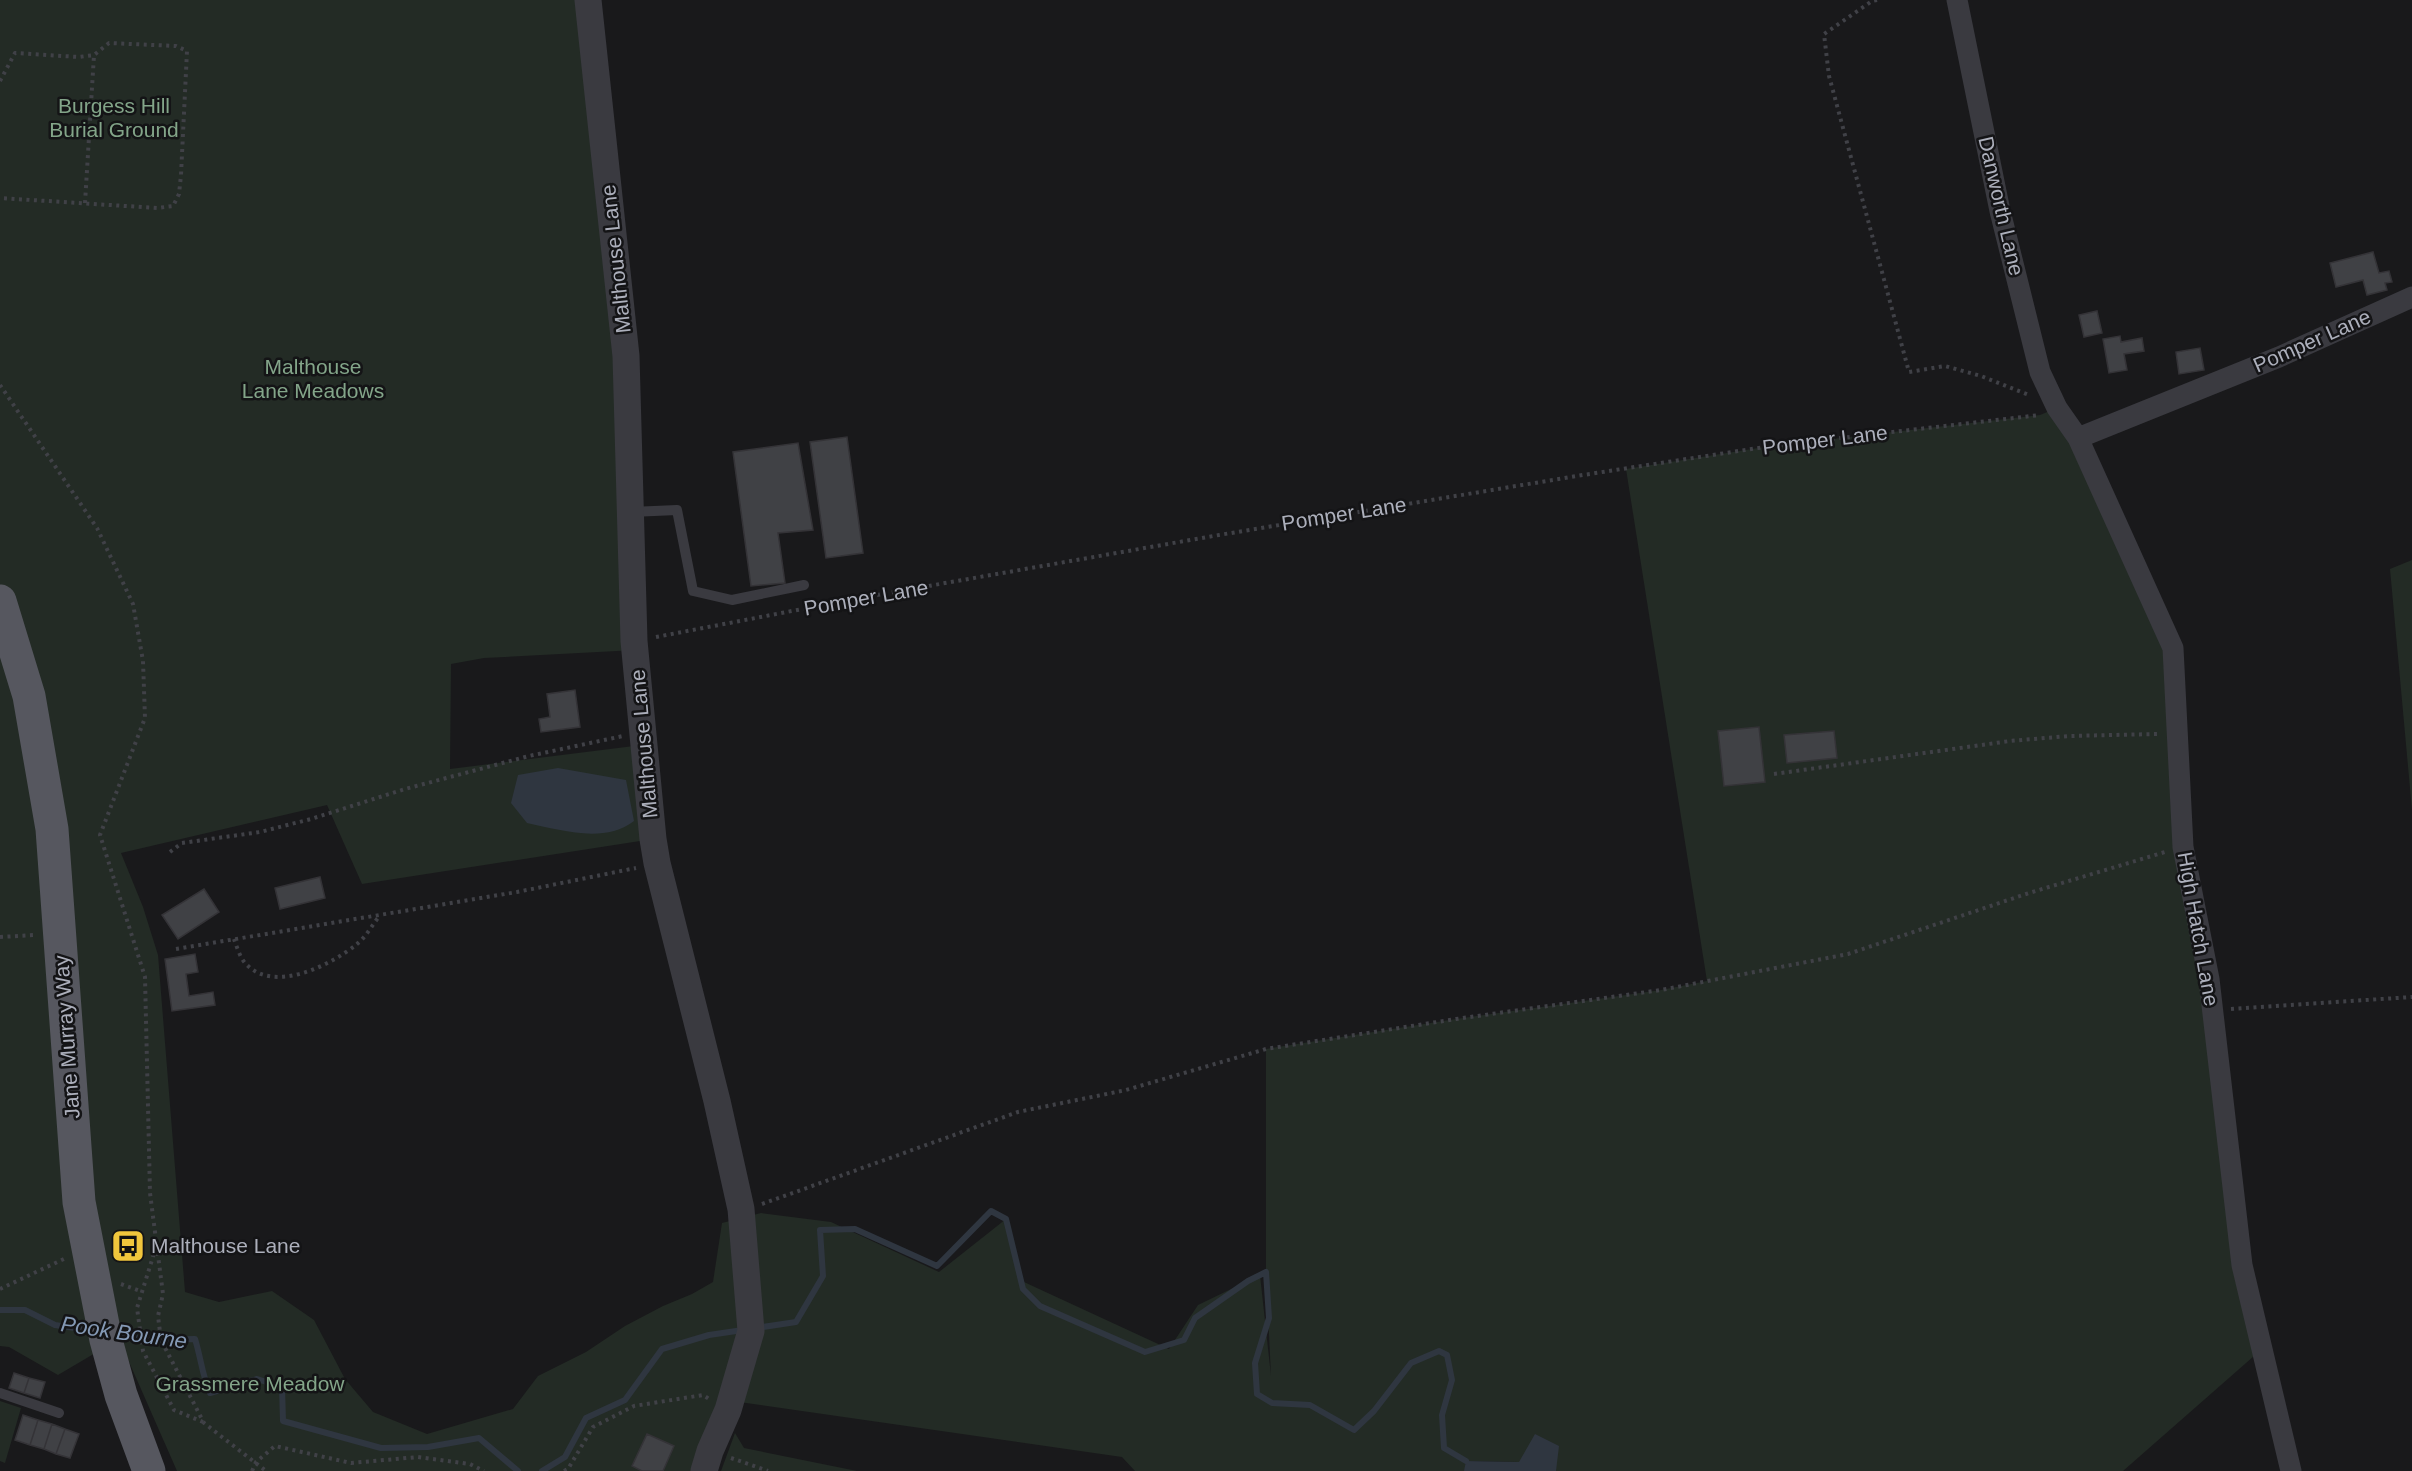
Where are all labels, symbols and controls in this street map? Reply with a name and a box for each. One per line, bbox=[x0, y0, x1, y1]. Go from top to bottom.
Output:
park label: Burgess Hill Burial Ground bbox=[49, 94, 179, 141]
street label: Danworth Lane bbox=[1974, 134, 2029, 278]
street label: Malthouse Lane bbox=[596, 184, 635, 335]
street label: Pomper Lane bbox=[2250, 304, 2374, 377]
park label: Malthouse Lane Meadows bbox=[242, 355, 384, 402]
street label: Pomper Lane bbox=[1761, 420, 1889, 459]
street label: Pomper Lane bbox=[1280, 492, 1408, 535]
street label: Pomper Lane bbox=[802, 575, 930, 620]
street label: Malthouse Lane bbox=[626, 669, 661, 819]
street label: High Hatch Lane bbox=[2174, 850, 2223, 1008]
street label: Jane Murray Way bbox=[49, 954, 84, 1120]
bus stop icon: Malthouse Lane bbox=[110, 1228, 146, 1264]
place label: Malthouse Lane bbox=[151, 1234, 300, 1257]
water label: Pook Bourne bbox=[59, 1311, 189, 1354]
park label: Grassmere Meadow bbox=[155, 1372, 345, 1395]

